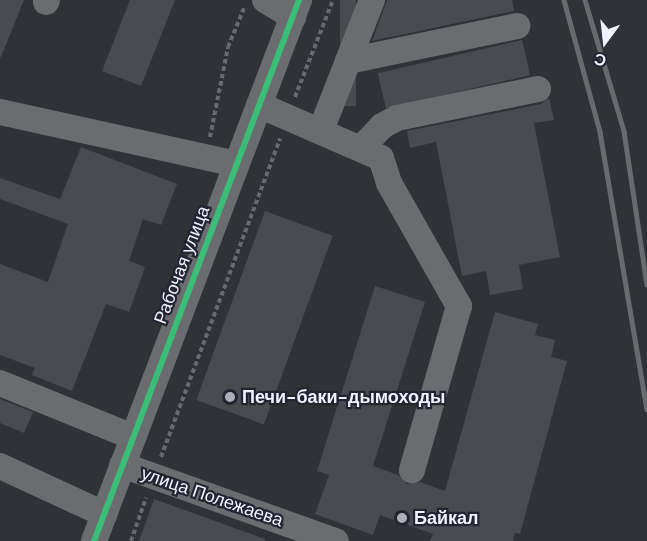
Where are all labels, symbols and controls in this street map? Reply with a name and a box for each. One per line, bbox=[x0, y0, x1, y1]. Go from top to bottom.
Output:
north arrow bbox=[575, 12, 635, 72]
text: С bbox=[592, 48, 609, 72]
street label: Рабочая улица bbox=[150, 203, 214, 327]
place label: Печи-баки-дымоходы bbox=[242, 386, 445, 408]
marker: Печи-баки-дымоходы bbox=[223, 390, 237, 404]
street label: улица Полежаева bbox=[138, 463, 286, 531]
place label: Байкал bbox=[414, 507, 478, 529]
marker: Байкал bbox=[395, 511, 409, 525]

